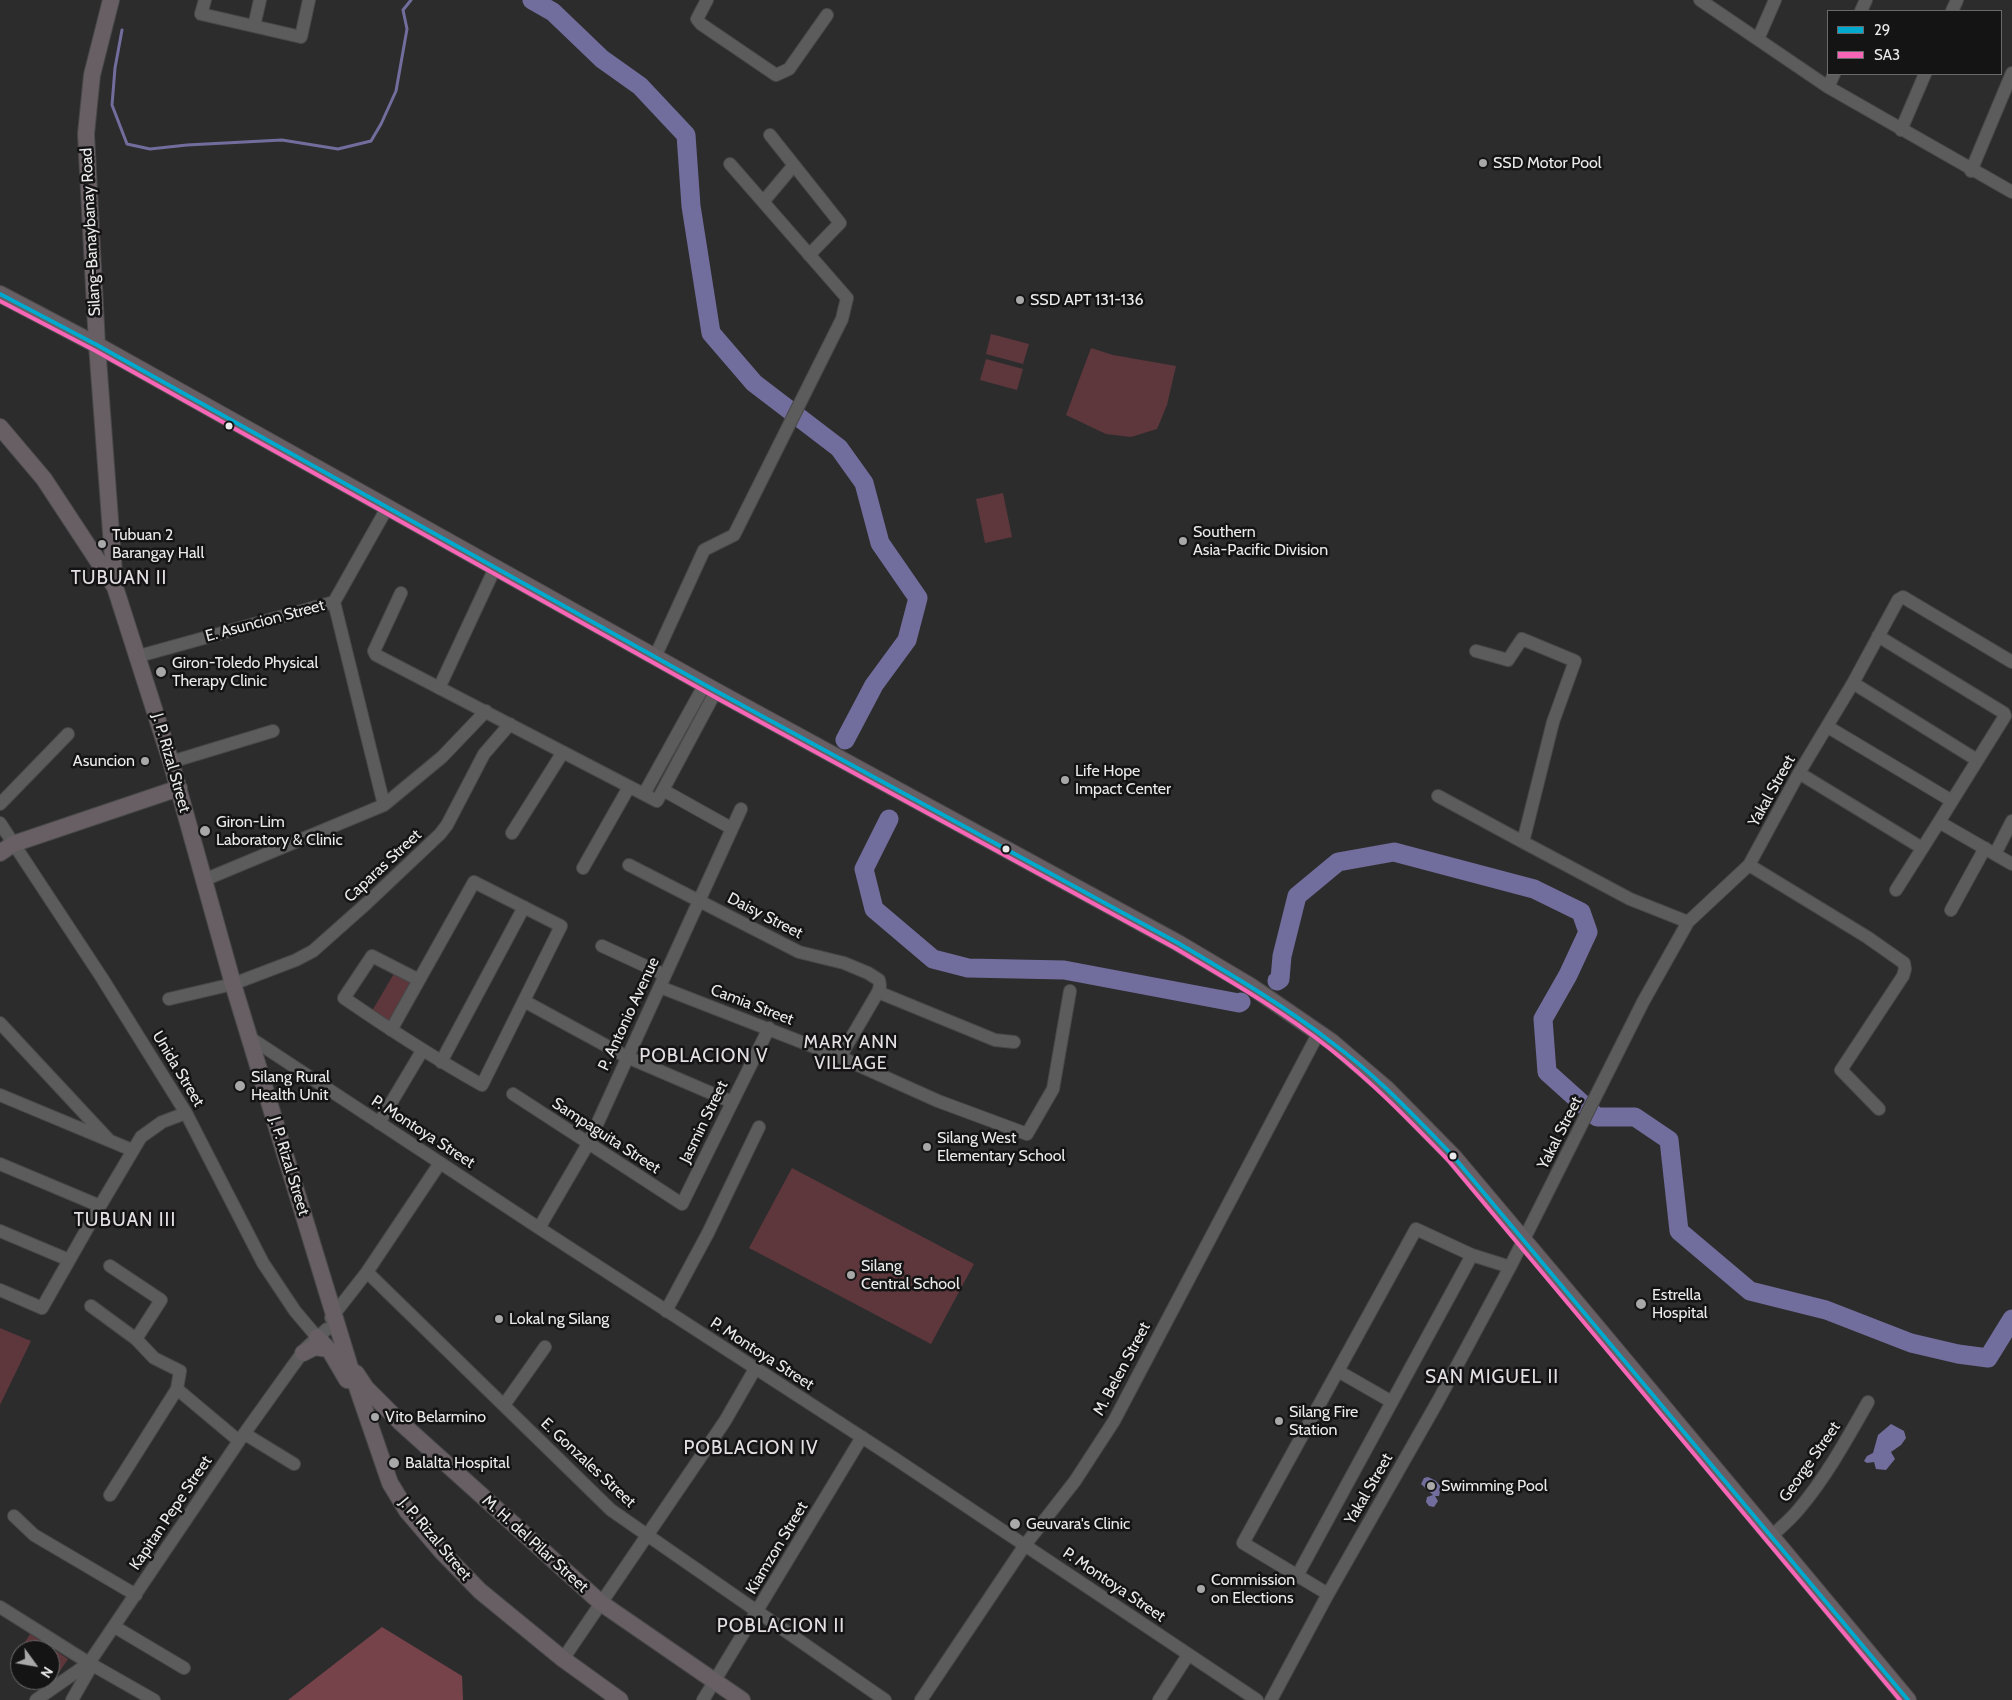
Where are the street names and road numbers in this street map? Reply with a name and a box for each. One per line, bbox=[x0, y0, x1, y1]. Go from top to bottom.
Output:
street label: Silang-Banaybanay Road bbox=[77, 147, 105, 317]
street label: E. Asuncion Street bbox=[203, 596, 327, 646]
street label: J. P. Rizal Street bbox=[148, 711, 194, 815]
street label: Yakal Street bbox=[1744, 752, 1800, 830]
street label: Caparas Street bbox=[341, 826, 425, 906]
street label: Daisy Street bbox=[724, 889, 806, 943]
street label: P. Antonio Avenue bbox=[594, 954, 664, 1074]
street label: Camia Street bbox=[708, 980, 796, 1030]
street label: Unida Street bbox=[148, 1028, 208, 1110]
street label: Jasmin Street bbox=[676, 1078, 732, 1166]
street label: P. Montoya Street bbox=[368, 1091, 478, 1173]
street label: Yakal Street bbox=[1534, 1093, 1586, 1173]
street label: Sampaguita Street bbox=[548, 1094, 664, 1178]
street label: J. P. Rizal Street bbox=[265, 1114, 313, 1218]
street label: P. Montoya Street bbox=[707, 1313, 817, 1395]
street label: M. Belen Street bbox=[1089, 1319, 1155, 1419]
street label: E. Gonzales Street bbox=[537, 1414, 639, 1512]
street label: George Street bbox=[1775, 1418, 1845, 1506]
street label: Yakal Street bbox=[1341, 1450, 1397, 1528]
street label: Kapitan Pepe Street bbox=[126, 1452, 216, 1574]
street label: M. H. del Pilar Street bbox=[478, 1491, 592, 1597]
street label: J. P. Rizal Street bbox=[395, 1494, 475, 1584]
street label: Kiamzon Street bbox=[742, 1498, 812, 1598]
street label: P. Montoya Street bbox=[1059, 1544, 1169, 1626]

